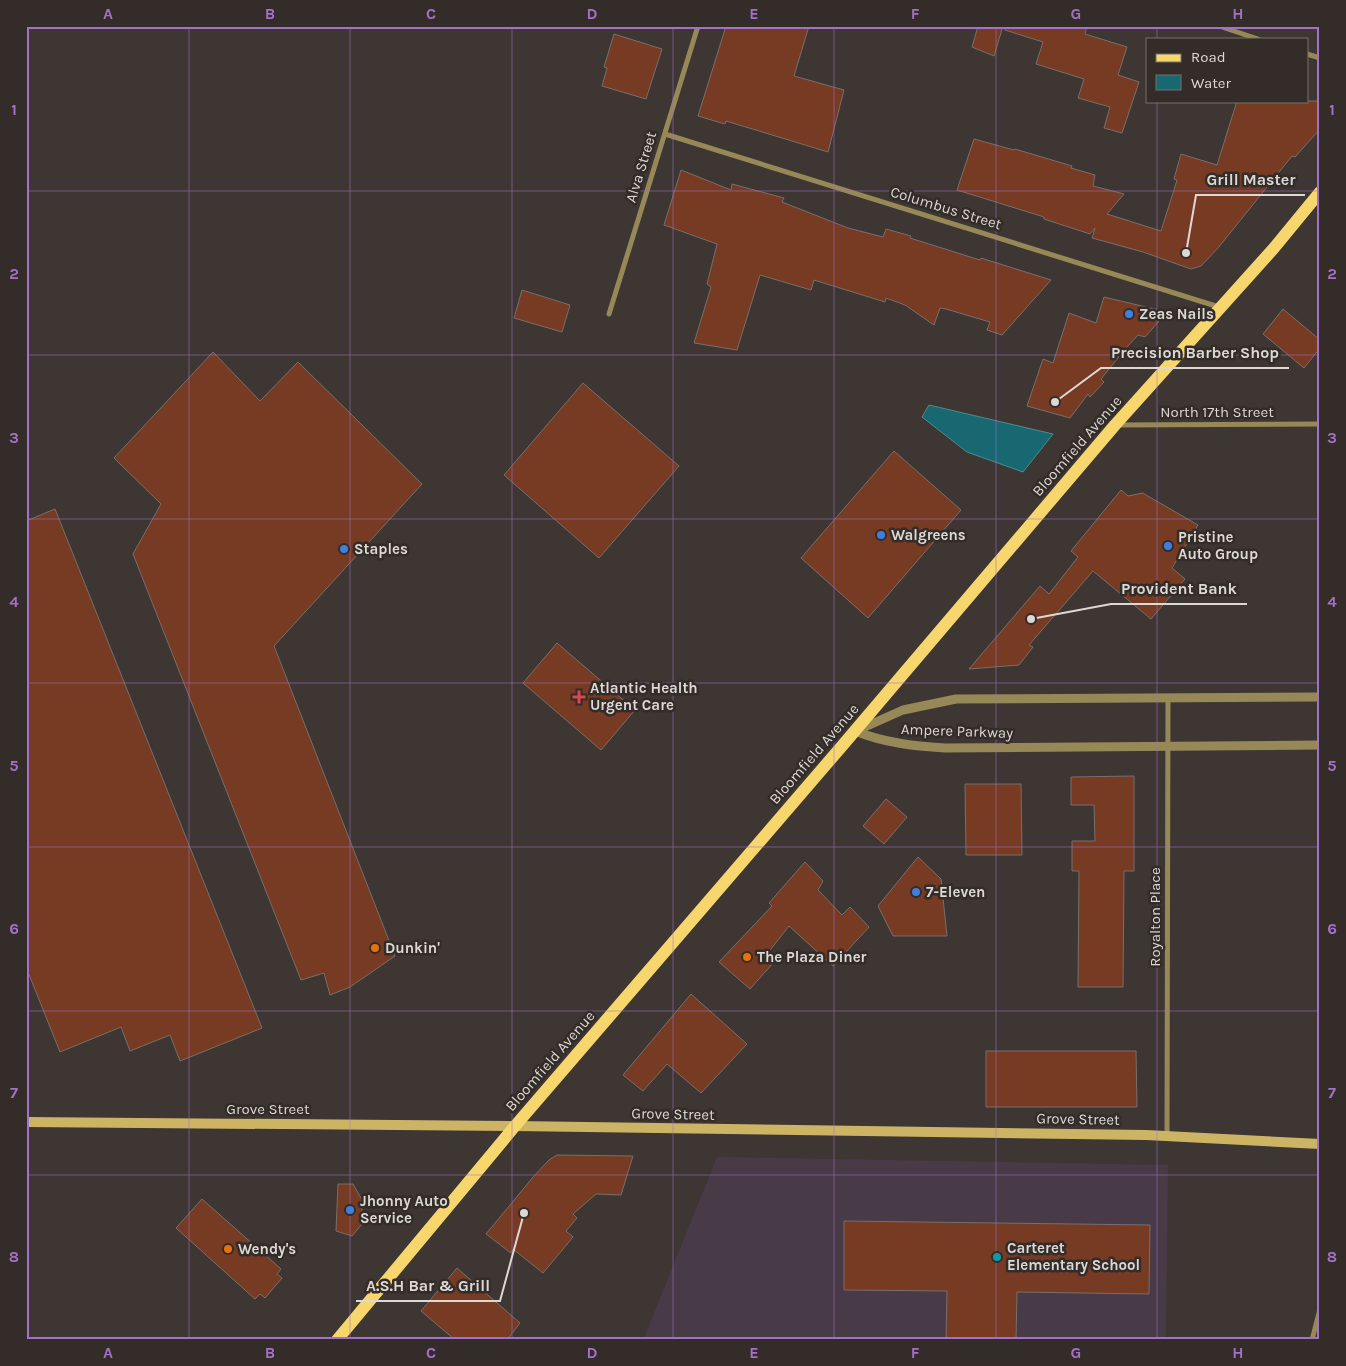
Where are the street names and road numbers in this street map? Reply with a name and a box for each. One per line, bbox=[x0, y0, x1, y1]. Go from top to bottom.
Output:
street label: Alva Street bbox=[622, 129, 660, 205]
street label: Columbus Street bbox=[888, 183, 1004, 234]
street label: Bloomfield Avenue bbox=[1028, 392, 1126, 500]
street label: North 17th Street bbox=[1160, 403, 1274, 421]
street label: Bloomfield Avenue bbox=[765, 700, 863, 808]
street label: Ampere Parkway bbox=[901, 720, 1013, 742]
street label: Royalton Place bbox=[1146, 867, 1164, 967]
street label: Bloomfield Avenue bbox=[501, 1007, 599, 1115]
street label: Grove Street bbox=[226, 1100, 310, 1118]
street label: Grove Street bbox=[631, 1104, 715, 1124]
street label: Grove Street bbox=[1036, 1109, 1120, 1129]

